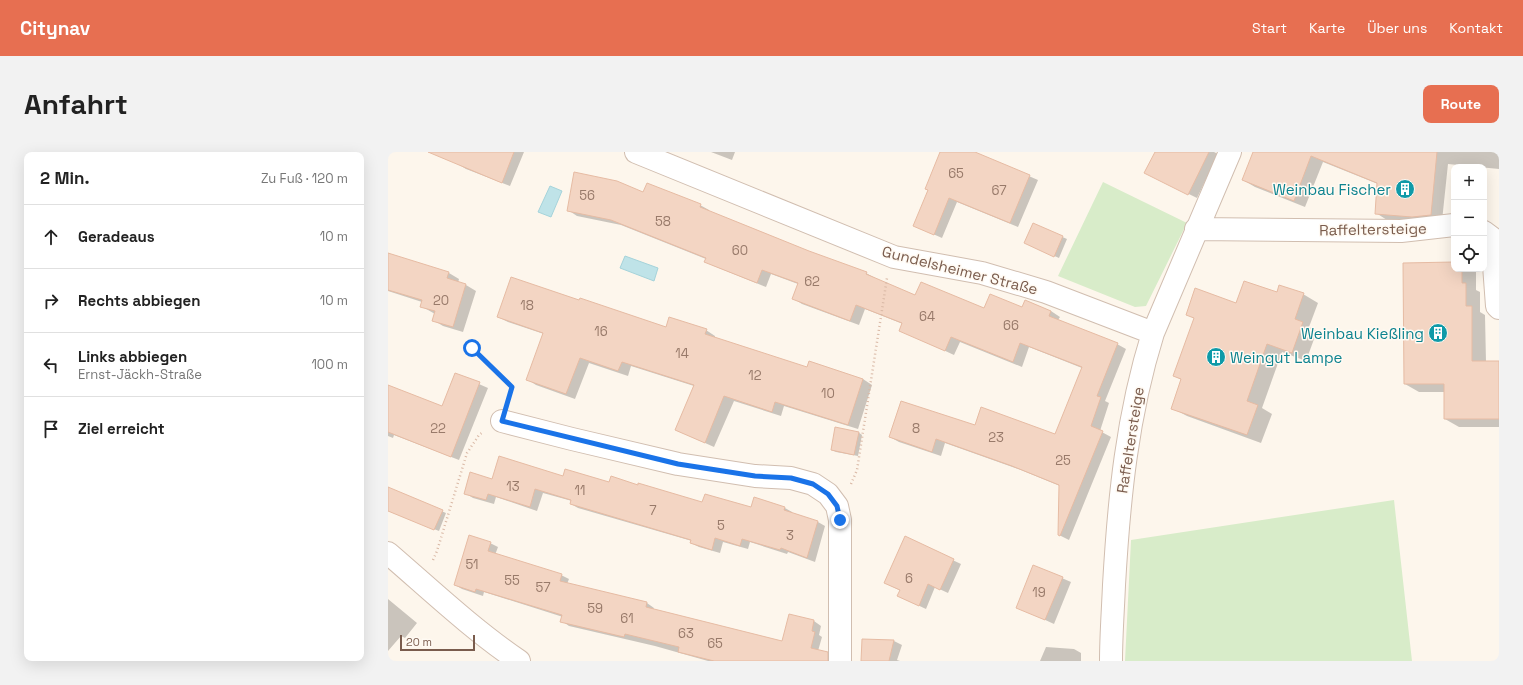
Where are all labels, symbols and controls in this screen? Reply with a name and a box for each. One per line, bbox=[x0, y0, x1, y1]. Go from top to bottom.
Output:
text: Citynav bbox=[20, 16, 90, 41]
text: Start bbox=[1252, 19, 1287, 37]
text: Karte bbox=[1309, 19, 1345, 37]
text: Über uns bbox=[1367, 19, 1427, 37]
text: Kontakt bbox=[1449, 19, 1503, 37]
button: Route bbox=[1423, 85, 1499, 123]
text: Anfahrt bbox=[24, 86, 128, 122]
map controls bbox=[1451, 164, 1487, 272]
button: + bbox=[1451, 164, 1487, 200]
house number: 65 bbox=[948, 165, 964, 182]
text: 2 Min. bbox=[40, 167, 89, 189]
text: Zu Fuß · 120 m bbox=[261, 170, 348, 187]
building icon: Weinbau Fischer bbox=[1394, 178, 1416, 200]
place label: Weinbau Fischer bbox=[1273, 180, 1391, 199]
house number: 67 bbox=[991, 182, 1007, 199]
house number: 56 bbox=[579, 187, 595, 204]
button: − bbox=[1451, 200, 1487, 236]
house number: 58 bbox=[655, 213, 671, 230]
street label: Raffeltersteige bbox=[1319, 219, 1427, 239]
icon: ahead bbox=[40, 226, 62, 248]
text: Geradeaus bbox=[78, 227, 155, 246]
text: 10 m bbox=[320, 228, 348, 245]
button: locate bbox=[1451, 236, 1487, 272]
street label: Gundelsheimer Straße bbox=[880, 241, 1040, 299]
house number: 60 bbox=[732, 242, 748, 259]
house number: 62 bbox=[804, 273, 820, 290]
icon: right bbox=[40, 290, 62, 312]
text: Rechts abbiegen bbox=[78, 291, 200, 310]
text: 10 m bbox=[320, 292, 348, 309]
house number: 20 bbox=[433, 292, 449, 309]
house number: 18 bbox=[520, 297, 534, 314]
house number: 64 bbox=[919, 308, 935, 325]
house number: 66 bbox=[1003, 317, 1019, 334]
building icon: Weinbau Kießling bbox=[1427, 322, 1449, 344]
house number: 16 bbox=[594, 323, 608, 340]
place label: Weinbau Kießling bbox=[1301, 324, 1424, 343]
route start bbox=[463, 339, 481, 357]
house number: 14 bbox=[675, 345, 689, 362]
building icon: Weingut Lampe bbox=[1205, 346, 1227, 368]
text: Links abbiegen bbox=[78, 347, 187, 366]
place label: Weingut Lampe bbox=[1230, 348, 1343, 367]
icon: left bbox=[40, 354, 62, 376]
text: 100 m bbox=[311, 356, 348, 373]
text: Ernst-Jäckh-Straße bbox=[78, 366, 202, 383]
house number: 12 bbox=[748, 367, 762, 384]
house number: 10 bbox=[821, 385, 835, 402]
street label: Raffeltersteige bbox=[1112, 385, 1148, 495]
icon: arrive bbox=[40, 418, 62, 440]
text: Ziel erreicht bbox=[78, 419, 165, 438]
house number: 22 bbox=[430, 420, 446, 437]
house number: 8 bbox=[912, 420, 920, 437]
house number: 23 bbox=[988, 429, 1004, 446]
house number: 25 bbox=[1055, 452, 1071, 469]
house number: 13 bbox=[506, 478, 520, 495]
house number: 11 bbox=[575, 482, 585, 499]
house number: 7 bbox=[649, 502, 657, 519]
route end bbox=[831, 511, 849, 529]
house number: 5 bbox=[717, 517, 725, 534]
house number: 3 bbox=[786, 527, 794, 544]
house number: 51 bbox=[465, 556, 479, 573]
house number: 6 bbox=[905, 570, 913, 587]
house number: 55 bbox=[504, 572, 520, 589]
house number: 57 bbox=[536, 579, 550, 596]
house number: 19 bbox=[1032, 584, 1046, 601]
house number: 59 bbox=[587, 600, 603, 617]
house number: 61 bbox=[620, 610, 634, 627]
house number: 63 bbox=[678, 625, 694, 642]
scale bar bbox=[400, 633, 475, 652]
text: 20 m bbox=[406, 635, 432, 649]
house number: 65 bbox=[707, 635, 723, 652]

